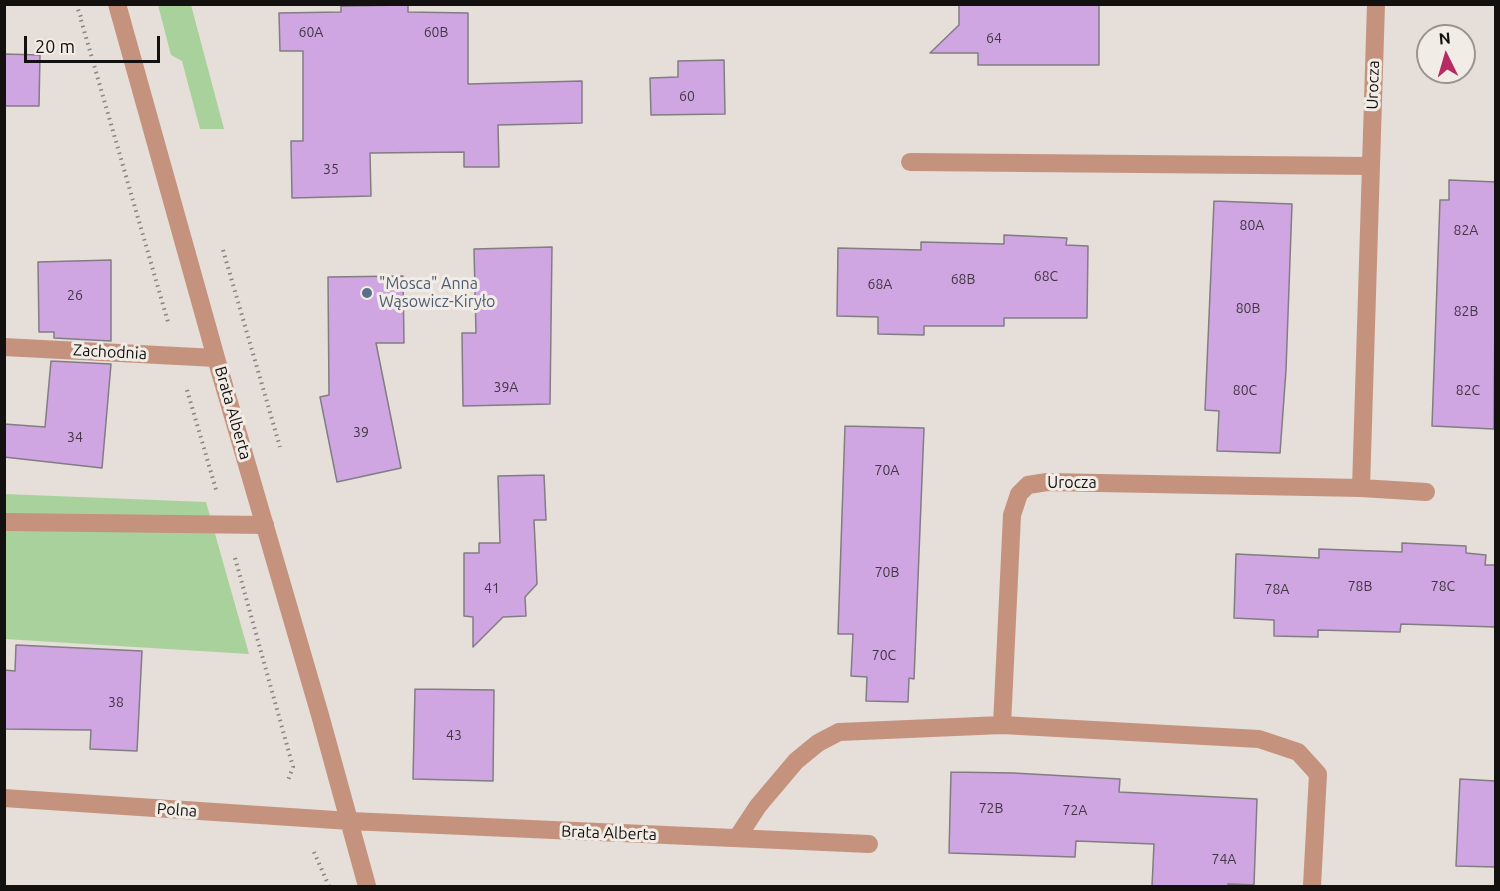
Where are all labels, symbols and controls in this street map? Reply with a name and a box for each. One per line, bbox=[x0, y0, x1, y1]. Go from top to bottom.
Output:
scale bar bbox=[27, 24, 164, 62]
house number: 60A bbox=[299, 24, 323, 40]
house number: 60B bbox=[424, 24, 448, 40]
north arrow bbox=[1416, 24, 1476, 84]
text: N bbox=[1438, 29, 1451, 48]
house number: 64 bbox=[986, 30, 1002, 46]
text: 20 m bbox=[35, 36, 75, 56]
street label: Urocza bbox=[1363, 60, 1383, 110]
house number: 60 bbox=[679, 88, 695, 104]
house number: 35 bbox=[323, 161, 339, 177]
house number: 80A bbox=[1240, 217, 1264, 233]
house number: 82A bbox=[1454, 222, 1478, 238]
house number: 68C bbox=[1034, 268, 1058, 284]
house number: 68B bbox=[951, 271, 975, 287]
place label: "Mosca" Anna Wąsowicz-Kiryło bbox=[379, 274, 495, 312]
house number: 68A bbox=[868, 276, 892, 292]
marker: "Mosca" Anna Wąsowicz-Kiryło bbox=[360, 286, 374, 300]
house number: 26 bbox=[67, 287, 83, 303]
house number: 80B bbox=[1236, 300, 1260, 316]
house number: 82B bbox=[1454, 303, 1478, 319]
street label: Zachodnia bbox=[73, 340, 147, 364]
street label: Brata Alberta bbox=[211, 364, 255, 462]
house number: 39A bbox=[494, 379, 518, 395]
house number: 80C bbox=[1233, 382, 1257, 398]
house number: 82C bbox=[1456, 382, 1480, 398]
house number: 39 bbox=[353, 424, 369, 440]
house number: 34 bbox=[67, 429, 83, 445]
house number: 70A bbox=[875, 462, 899, 478]
street label: Urocza bbox=[1047, 473, 1097, 493]
house number: 70B bbox=[875, 564, 899, 580]
house number: 78B bbox=[1348, 578, 1372, 594]
house number: 78C bbox=[1431, 578, 1455, 594]
house number: 41 bbox=[484, 580, 500, 596]
house number: 78A bbox=[1265, 581, 1289, 597]
house number: 70C bbox=[872, 647, 896, 663]
house number: 38 bbox=[108, 694, 124, 710]
house number: 43 bbox=[446, 727, 462, 743]
street label: Polna bbox=[156, 799, 198, 821]
house number: 72B bbox=[979, 800, 1003, 816]
house number: 72A bbox=[1063, 802, 1087, 818]
street label: Brata Alberta bbox=[561, 822, 657, 844]
house number: 74A bbox=[1212, 851, 1236, 867]

